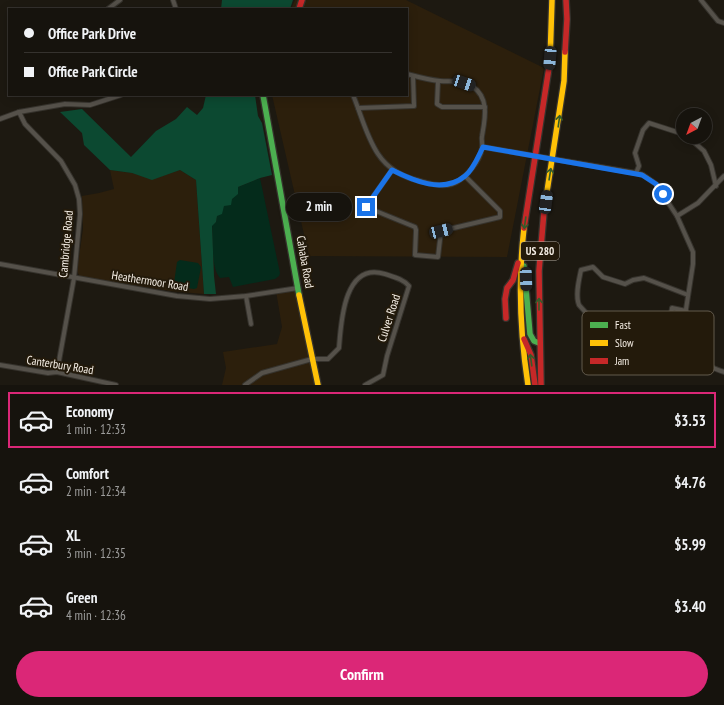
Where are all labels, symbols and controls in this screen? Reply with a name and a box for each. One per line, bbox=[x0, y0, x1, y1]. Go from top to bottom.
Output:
text: Office Park Drive bbox=[48, 24, 136, 43]
car bbox=[543, 46, 557, 70]
text: Office Park Circle bbox=[48, 62, 138, 81]
car bbox=[451, 73, 477, 93]
north arrow bbox=[676, 108, 712, 144]
map controls bbox=[676, 108, 712, 144]
one-way arrow bbox=[555, 115, 563, 128]
one-way arrow bbox=[546, 168, 554, 181]
route start bbox=[654, 185, 672, 203]
car bbox=[538, 189, 554, 215]
callout: 2 min bbox=[286, 193, 352, 221]
text: 2 min bbox=[306, 198, 332, 215]
route end bbox=[357, 198, 375, 216]
street label: Cambridge Road bbox=[55, 210, 76, 278]
one-way arrow bbox=[521, 216, 529, 229]
car bbox=[428, 222, 454, 240]
street label: Cahaba Road bbox=[293, 234, 318, 289]
road number: US 280 bbox=[521, 242, 559, 260]
street label: Heathermoor Road bbox=[111, 267, 190, 294]
car bbox=[520, 267, 532, 291]
street label: Culver Road bbox=[374, 292, 403, 344]
one-way arrow bbox=[535, 298, 543, 311]
legend bbox=[582, 311, 714, 375]
text: Fast bbox=[615, 318, 631, 332]
text: Slow bbox=[615, 336, 634, 350]
street label: Canterbury Road bbox=[25, 352, 95, 377]
one-way arrow bbox=[527, 354, 535, 367]
text: Jam bbox=[614, 354, 629, 368]
icon: car bbox=[18, 402, 54, 438]
text: Economy bbox=[66, 402, 114, 421]
text: $3.53 bbox=[674, 411, 706, 430]
text: 1 min · 12:33 bbox=[66, 421, 126, 438]
icon: car bbox=[18, 464, 54, 500]
text: Comfort bbox=[66, 464, 109, 483]
text: $4.76 bbox=[674, 473, 706, 492]
text: 2 min · 12:34 bbox=[66, 483, 126, 500]
icon: car bbox=[18, 526, 54, 562]
text: XL bbox=[66, 526, 80, 545]
text: $5.99 bbox=[674, 535, 706, 554]
text: 3 min · 12:35 bbox=[66, 545, 126, 562]
icon: car bbox=[18, 588, 54, 624]
text: Green bbox=[66, 588, 98, 607]
text: $3.40 bbox=[674, 597, 706, 616]
text: 4 min · 12:36 bbox=[66, 607, 126, 624]
button: Confirm bbox=[16, 651, 708, 697]

